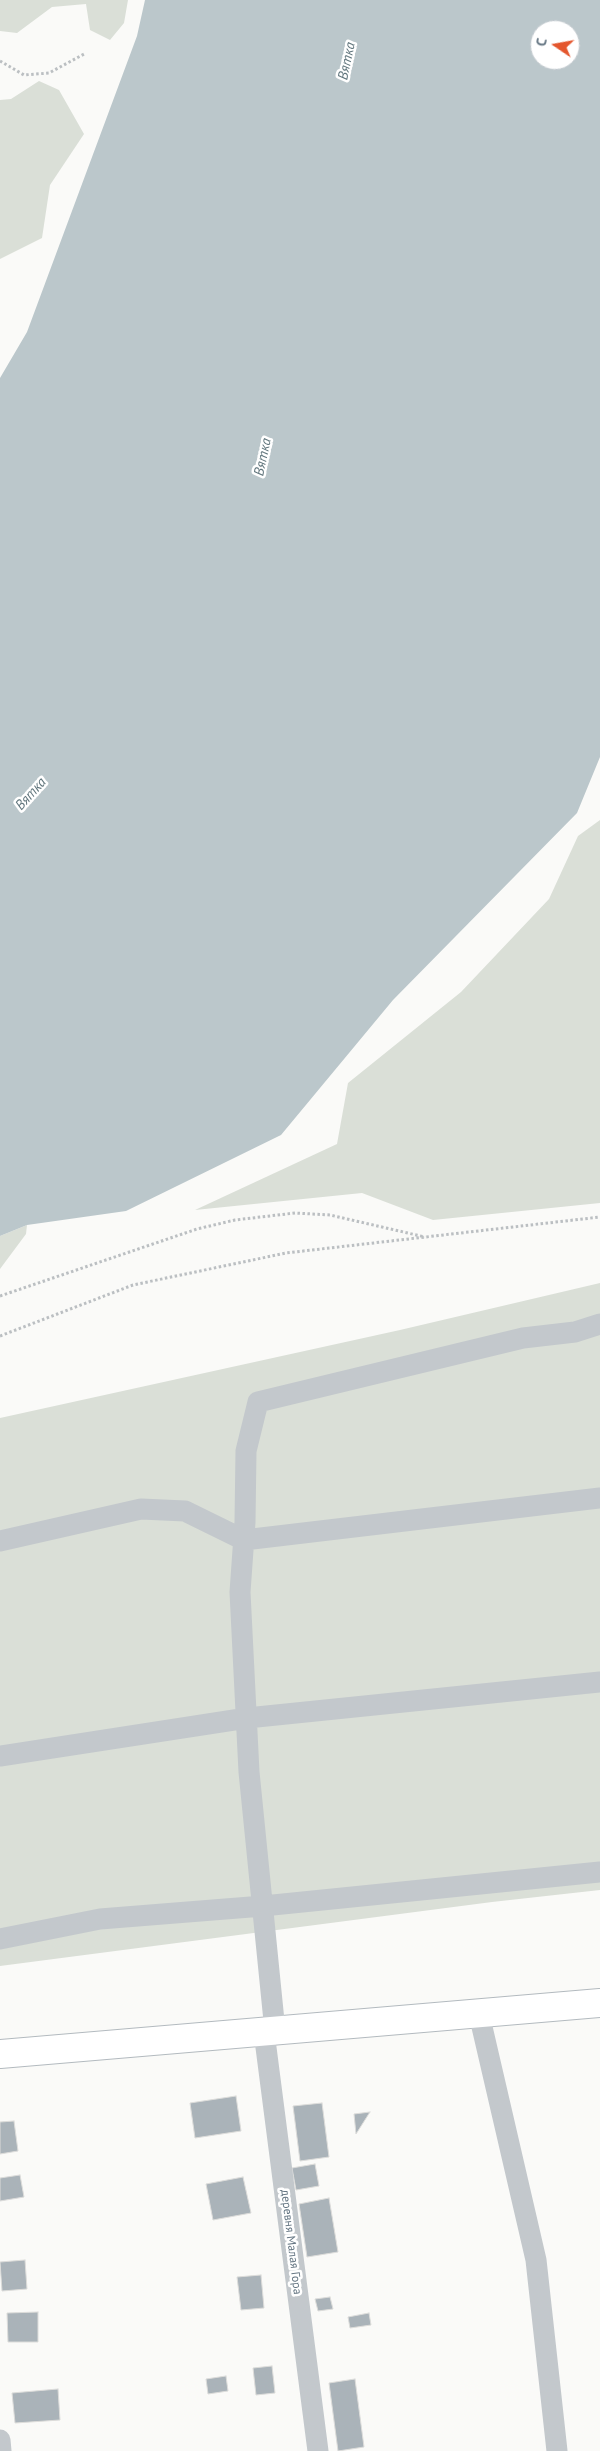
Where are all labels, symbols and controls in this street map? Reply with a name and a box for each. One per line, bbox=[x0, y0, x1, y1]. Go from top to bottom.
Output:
north arrow bbox=[530, 20, 580, 70]
text: С bbox=[532, 36, 551, 48]
water label: Вятка bbox=[335, 41, 359, 81]
water label: Вятка bbox=[251, 437, 275, 477]
water label: Вятка bbox=[12, 774, 50, 814]
street label: деревня Малая Гора bbox=[277, 2189, 305, 2295]

